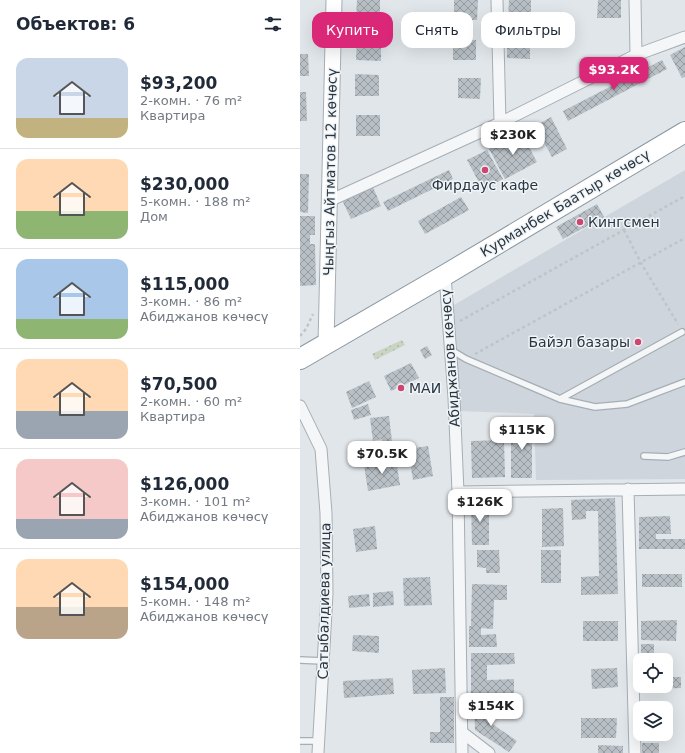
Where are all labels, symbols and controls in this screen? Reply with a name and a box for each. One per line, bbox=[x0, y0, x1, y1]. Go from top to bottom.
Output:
chip: Купить bbox=[312, 12, 393, 48]
chip: Снять bbox=[401, 12, 473, 48]
chip: Фильтры bbox=[481, 12, 575, 48]
icon: filters bbox=[262, 13, 284, 35]
text: Объектов: 6 bbox=[16, 14, 135, 34]
pin: $93.2K bbox=[581, 57, 647, 91]
text: $93.2K bbox=[588, 62, 640, 77]
street label: Чыңгыз Айтматов 12 көчөсү bbox=[320, 68, 340, 276]
text: $93,200 bbox=[140, 73, 217, 93]
icon: home bbox=[48, 74, 96, 122]
text: 2-комн. · 76 m² bbox=[140, 93, 242, 108]
text: Квартира bbox=[140, 108, 205, 123]
pin: $230K bbox=[485, 122, 541, 156]
text: $230K bbox=[490, 127, 536, 142]
street label: Курманбек Баатыр көчөсү bbox=[477, 146, 653, 260]
marker: Фирдаус кафе bbox=[480, 165, 490, 175]
text: $230,000 bbox=[140, 174, 229, 194]
icon: home bbox=[48, 175, 96, 223]
place label: Фирдаус кафе bbox=[432, 177, 538, 193]
text: 5-комн. · 188 m² bbox=[140, 194, 250, 209]
text: Дом bbox=[140, 209, 168, 224]
place label: Кингсмен bbox=[588, 214, 660, 230]
marker: Кингсмен bbox=[575, 217, 585, 227]
text: $115,000 bbox=[140, 274, 229, 294]
icon: home bbox=[48, 275, 96, 323]
street label: Абиджанов көчөсү bbox=[437, 288, 463, 428]
text: 3-комн. · 86 m² bbox=[140, 294, 242, 309]
text: Абиджанов көчөсү bbox=[140, 309, 269, 324]
place label: Байэл базары bbox=[528, 334, 630, 350]
marker: Байэл базары bbox=[633, 337, 643, 347]
text: $70,500 bbox=[140, 374, 217, 394]
icon: home bbox=[48, 375, 96, 423]
place label: МАИ bbox=[409, 380, 441, 396]
marker: МАИ bbox=[396, 383, 406, 393]
text: 2-комн. · 60 m² bbox=[140, 394, 242, 409]
text: Квартира bbox=[140, 409, 205, 424]
pin: $115K bbox=[494, 417, 550, 451]
text: $115K bbox=[499, 422, 545, 437]
pin: $70.5K bbox=[349, 441, 415, 475]
text: $70.5K bbox=[356, 446, 408, 461]
text: $126,000 bbox=[140, 474, 229, 494]
icon: home bbox=[48, 475, 96, 523]
pin: $126K bbox=[452, 489, 508, 523]
text: 3-комн. · 101 m² bbox=[140, 494, 250, 509]
text: $126K bbox=[457, 494, 503, 509]
text: Абиджанов көчөсү bbox=[140, 509, 269, 524]
street label: Сатыбалдиева улица bbox=[315, 522, 333, 680]
text: $154,000 bbox=[140, 574, 229, 594]
icon: home bbox=[48, 575, 96, 623]
text: 5-комн. · 148 m² bbox=[140, 594, 250, 609]
text: Абиджанов көчөсү bbox=[140, 609, 269, 624]
map controls bbox=[633, 653, 673, 741]
button: locate bbox=[633, 653, 673, 693]
pin: $154K bbox=[463, 693, 519, 727]
text: $154K bbox=[468, 698, 514, 713]
button: layers bbox=[633, 701, 673, 741]

